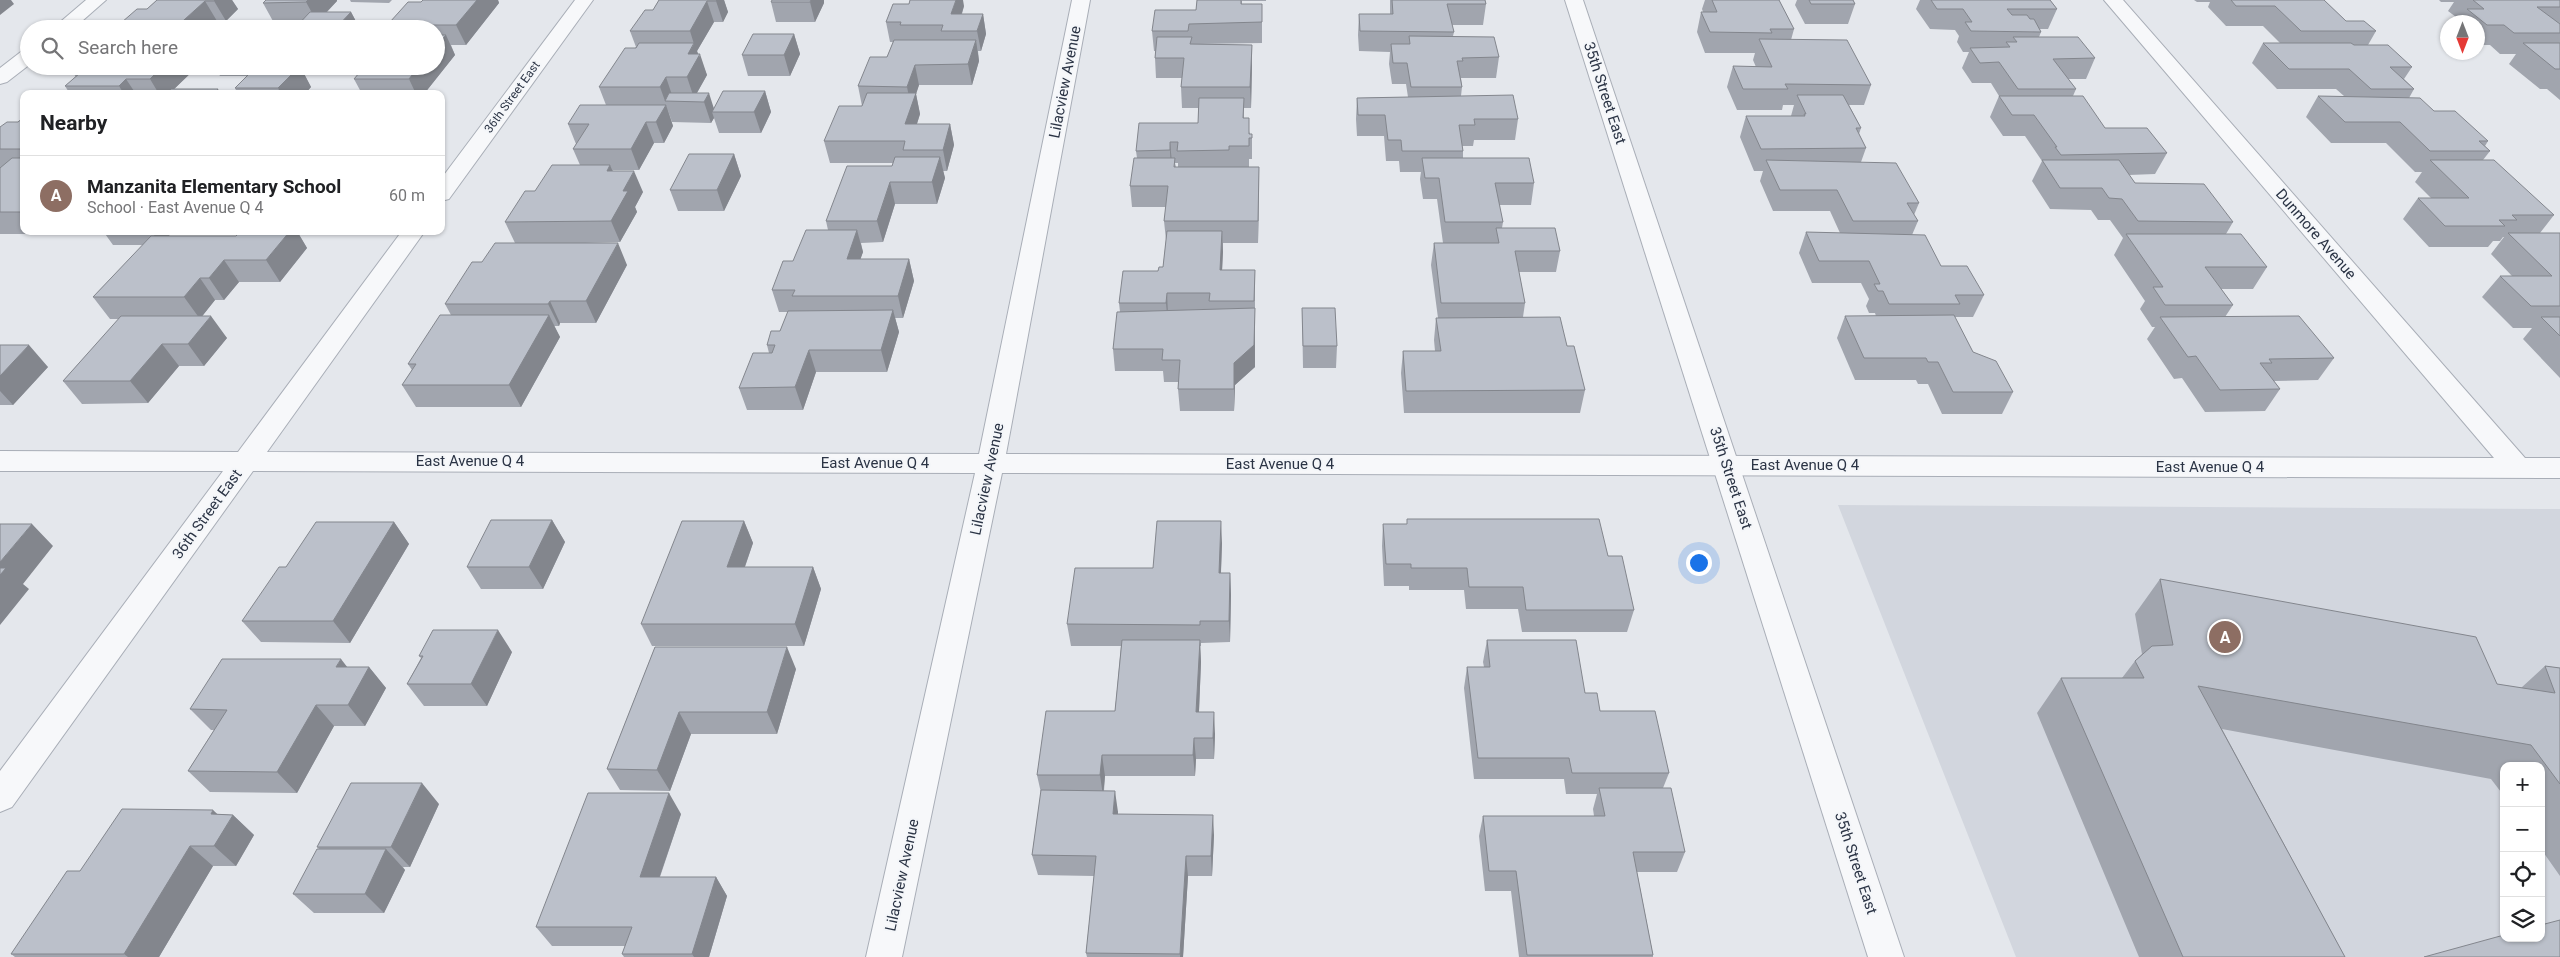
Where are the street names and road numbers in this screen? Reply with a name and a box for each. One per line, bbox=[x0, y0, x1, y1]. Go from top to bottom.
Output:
street label: Lilacview Avenue bbox=[1045, 24, 1085, 140]
street label: 35th Street East bbox=[1580, 40, 1630, 146]
street label: 36th Street East bbox=[481, 58, 543, 136]
street label: Dunmore Avenue bbox=[2272, 185, 2360, 283]
street label: Lilacview Avenue bbox=[966, 421, 1008, 537]
street label: 35th Street East bbox=[1706, 425, 1756, 531]
street label: East Avenue Q 4 bbox=[416, 452, 525, 470]
street label: East Avenue Q 4 bbox=[821, 454, 930, 472]
street label: East Avenue Q 4 bbox=[1226, 455, 1335, 473]
street label: East Avenue Q 4 bbox=[1751, 456, 1860, 474]
street label: East Avenue Q 4 bbox=[2156, 458, 2265, 476]
street label: 36th Street East bbox=[168, 466, 246, 562]
street label: 35th Street East bbox=[1831, 810, 1881, 916]
street label: Lilacview Avenue bbox=[881, 817, 923, 933]

